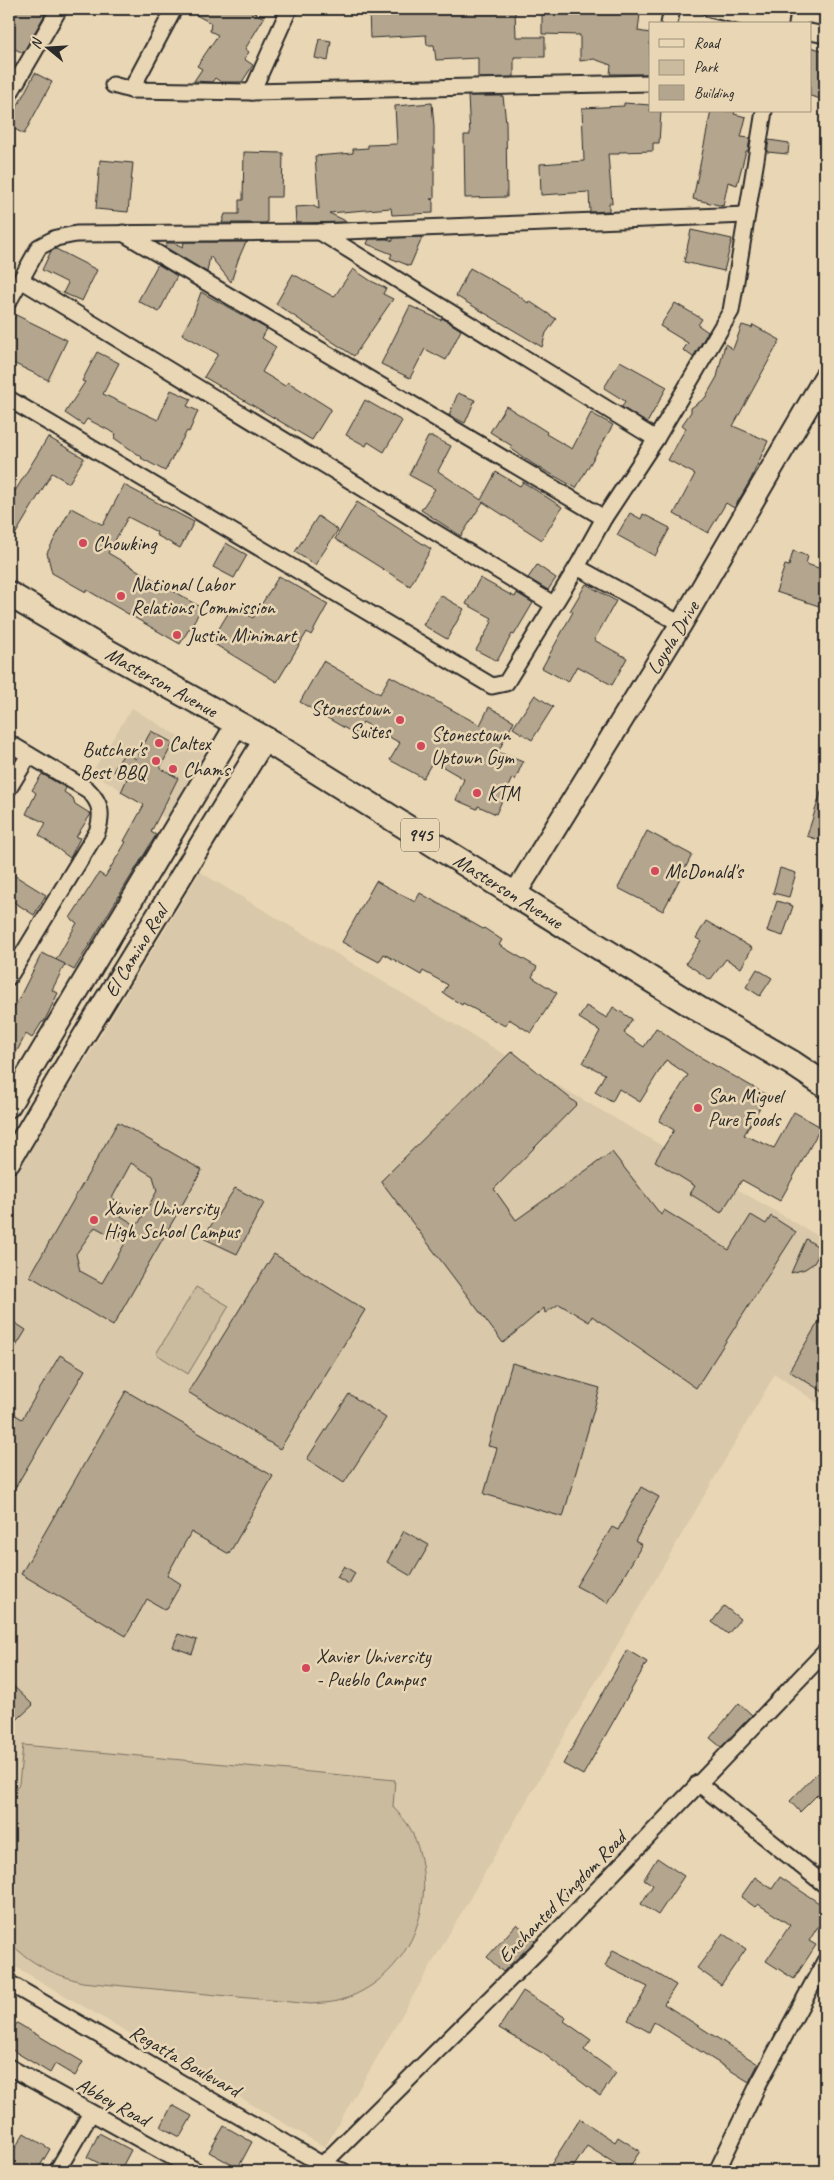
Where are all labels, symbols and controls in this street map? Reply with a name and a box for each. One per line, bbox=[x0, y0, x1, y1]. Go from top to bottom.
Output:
north arrow bbox=[22, 22, 72, 72]
legend bbox=[649, 22, 812, 112]
text: Road bbox=[694, 34, 721, 53]
text: N bbox=[27, 35, 46, 51]
text: Park bbox=[694, 58, 719, 77]
text: Building bbox=[694, 84, 734, 103]
place label: Chowking bbox=[93, 531, 158, 556]
marker: Chowking bbox=[77, 537, 89, 549]
place label: National Labor Relations Commission bbox=[131, 572, 276, 620]
marker: National Labor Relations Commission bbox=[115, 590, 127, 602]
street label: Loyola Drive bbox=[641, 595, 705, 679]
place label: Justin Minimart bbox=[186, 623, 298, 648]
marker: Justin Minimart bbox=[171, 629, 183, 641]
street label: Masterson Avenue bbox=[101, 641, 223, 723]
place label: Stonestown Suites bbox=[311, 696, 392, 744]
marker: Stonestown Suites bbox=[394, 714, 406, 726]
place label: Stonestown Uptown Gym bbox=[431, 722, 515, 770]
place label: Caltex bbox=[169, 731, 213, 756]
place label: Butcher's Best BBQ bbox=[80, 737, 148, 785]
marker: Caltex bbox=[153, 737, 165, 749]
marker: Stonestown Uptown Gym bbox=[415, 740, 427, 752]
marker: Butcher's Best BBQ bbox=[150, 755, 162, 767]
place label: Chams bbox=[183, 757, 232, 782]
marker: Chams bbox=[167, 763, 179, 775]
place label: KTM bbox=[487, 781, 522, 806]
marker: KTM bbox=[471, 787, 483, 799]
road number: 945 bbox=[401, 818, 439, 852]
street label: Masterson Avenue bbox=[449, 847, 569, 935]
place label: McDonald's bbox=[665, 859, 745, 884]
marker: McDonald's bbox=[649, 865, 661, 877]
street label: El Camino Real bbox=[98, 898, 175, 1001]
place label: San Miguel Pure Foods bbox=[708, 1084, 786, 1132]
marker: San Miguel Pure Foods bbox=[692, 1102, 704, 1114]
place label: Xavier University High School Campus bbox=[104, 1196, 242, 1244]
marker: Xavier University High School Campus bbox=[88, 1214, 100, 1226]
place label: Xavier University - Pueblo Campus bbox=[316, 1644, 432, 1692]
marker: Xavier University - Pueblo Campus bbox=[300, 1662, 312, 1674]
street label: Enchanted Kingdom Road bbox=[493, 1824, 633, 1968]
street label: Regatta Boulevard bbox=[125, 2019, 247, 2104]
street label: Abbey Road bbox=[72, 2072, 156, 2134]

